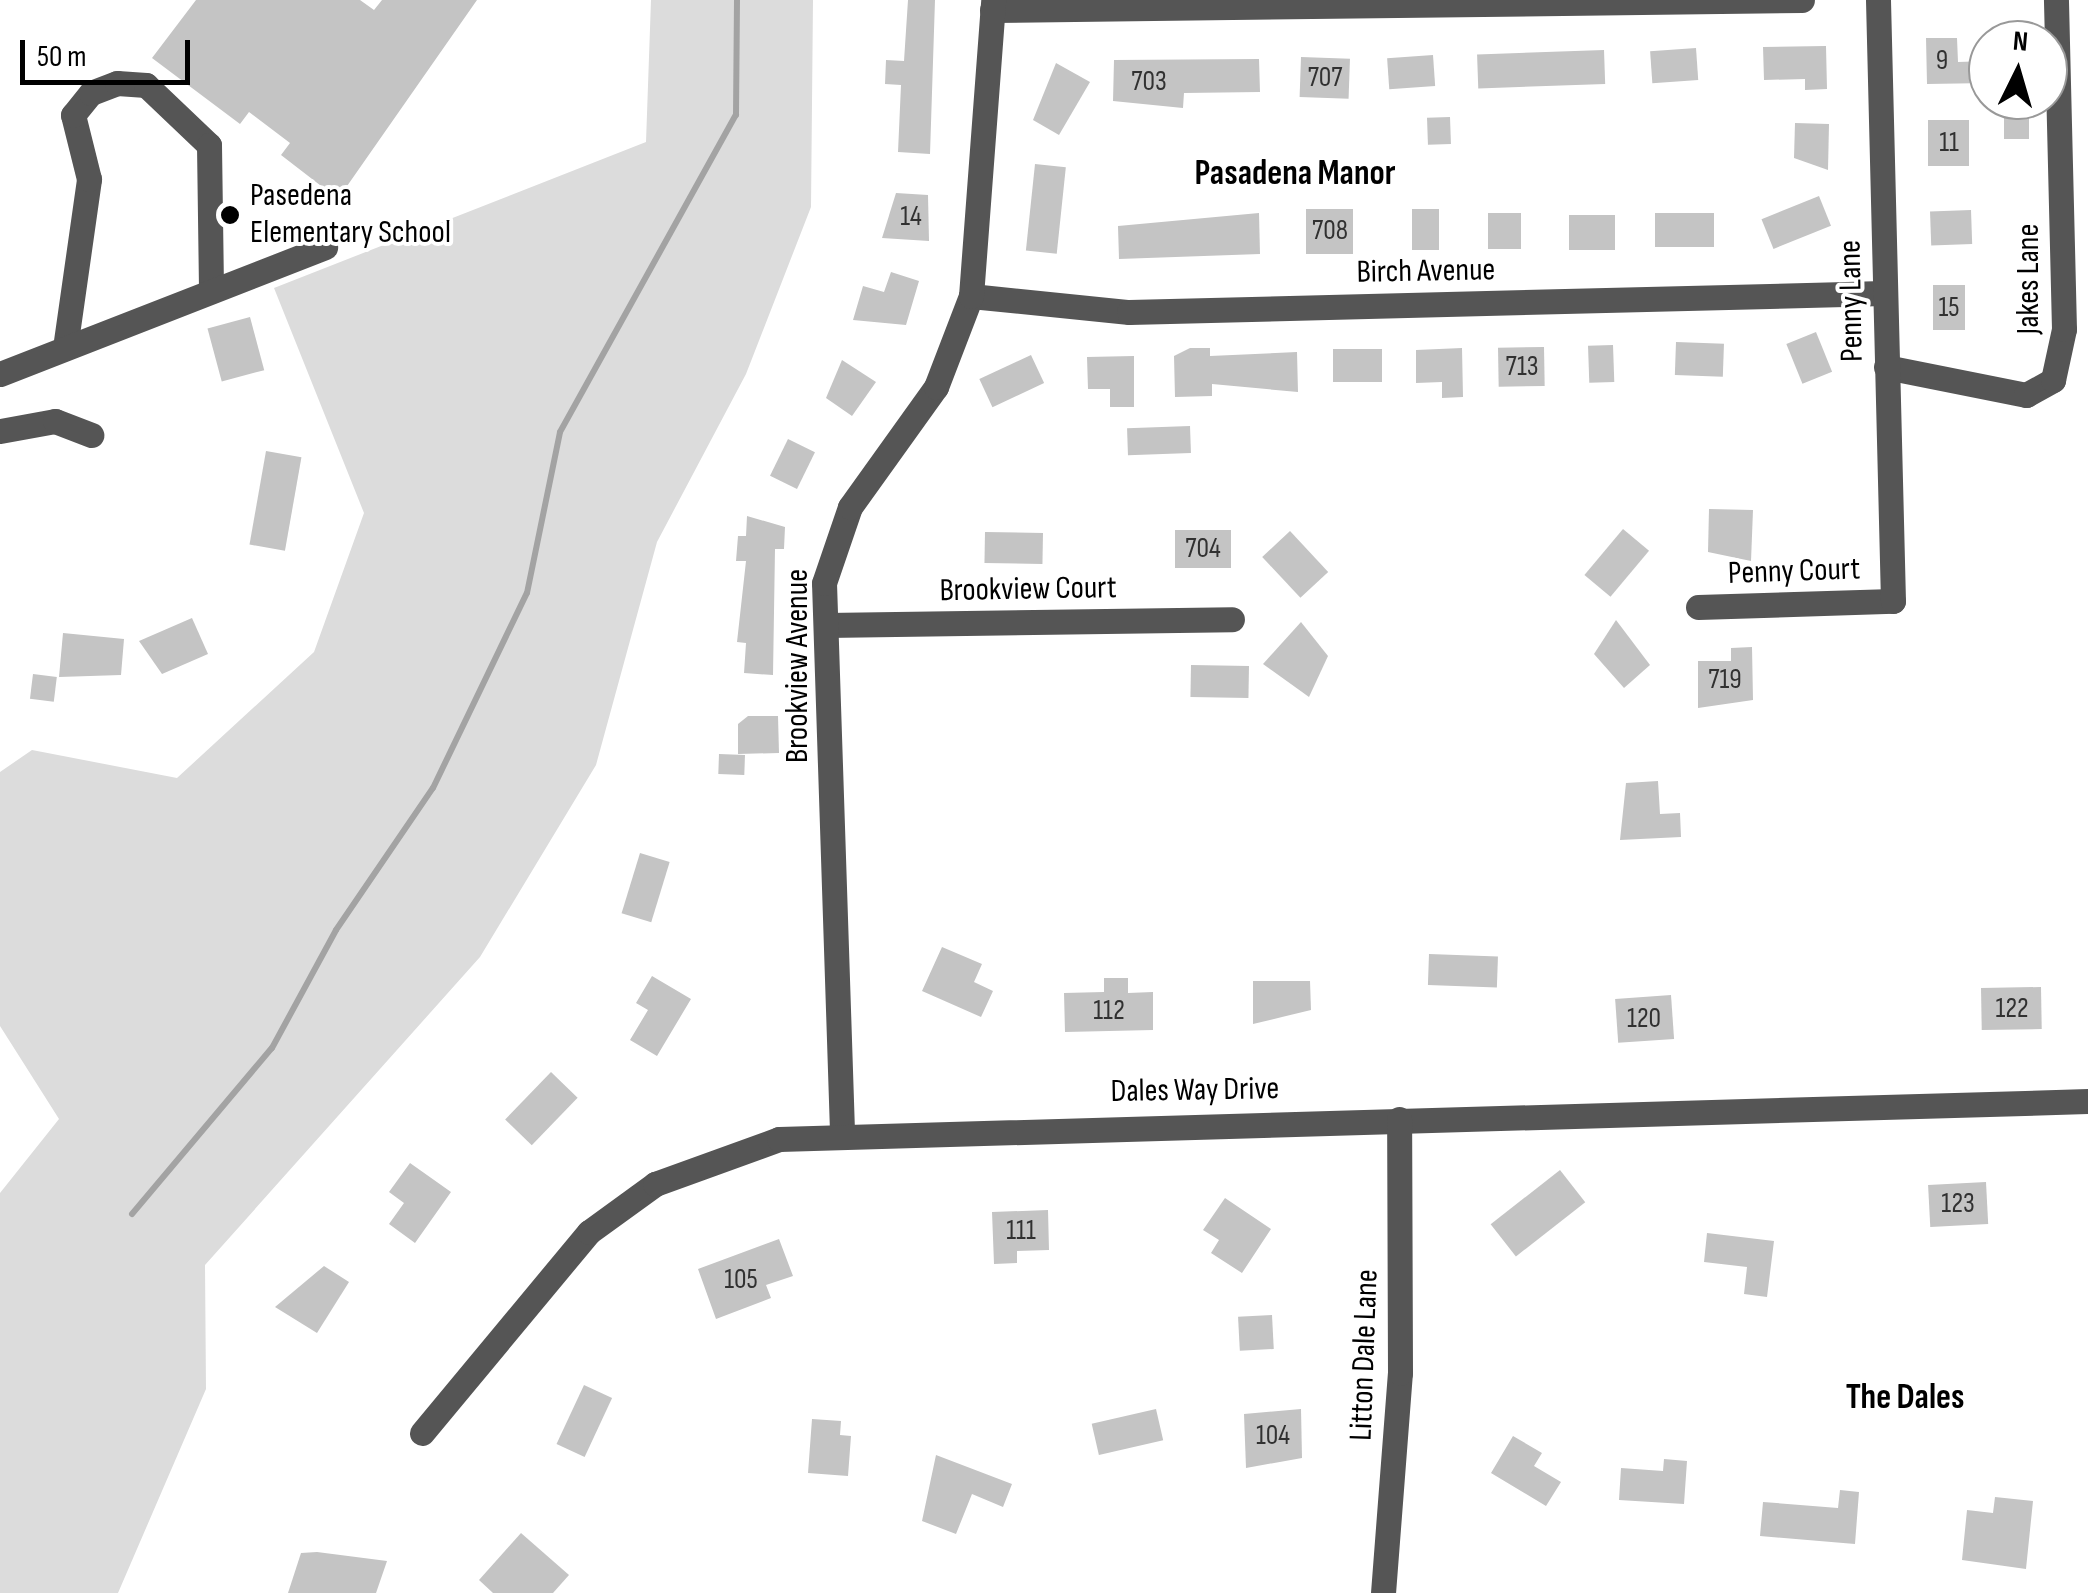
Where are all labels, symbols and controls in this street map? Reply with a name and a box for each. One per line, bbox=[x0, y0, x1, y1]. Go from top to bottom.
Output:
scale bar bbox=[25, 20, 195, 82]
north arrow bbox=[1968, 20, 2068, 120]
text: N bbox=[2012, 25, 2029, 59]
text: 50 m bbox=[37, 39, 86, 75]
house number: 9 bbox=[1936, 44, 1948, 78]
house number: 707 bbox=[1308, 61, 1342, 95]
house number: 703 bbox=[1131, 65, 1167, 99]
house number: 11 bbox=[1939, 126, 1959, 160]
district label: Pasadena Manor bbox=[1194, 153, 1396, 195]
place label: Pasedena Elementary School bbox=[250, 178, 451, 253]
house number: 14 bbox=[900, 200, 922, 234]
marker: Pasedena Elementary School bbox=[219, 204, 241, 226]
house number: 708 bbox=[1312, 214, 1348, 248]
street label: Jakes Lane bbox=[2010, 224, 2048, 334]
street label: Penny Lane bbox=[1832, 240, 1872, 362]
street label: Birch Avenue bbox=[1356, 252, 1496, 292]
house number: 15 bbox=[1938, 291, 1960, 325]
house number: 713 bbox=[1506, 350, 1538, 384]
house number: 704 bbox=[1185, 532, 1221, 566]
street label: Penny Court bbox=[1727, 551, 1861, 593]
street label: Brookview Avenue bbox=[779, 569, 817, 763]
street label: Brookview Court bbox=[939, 569, 1117, 611]
house number: 719 bbox=[1708, 663, 1742, 697]
house number: 122 bbox=[1995, 992, 2029, 1026]
house number: 112 bbox=[1093, 994, 1125, 1028]
house number: 120 bbox=[1627, 1002, 1661, 1036]
street label: Dales Way Drive bbox=[1110, 1070, 1280, 1112]
house number: 123 bbox=[1941, 1187, 1975, 1221]
house number: 111 bbox=[1006, 1214, 1036, 1248]
house number: 105 bbox=[724, 1263, 758, 1297]
street label: Litton Dale Lane bbox=[1343, 1269, 1387, 1441]
district label: The Dales bbox=[1846, 1377, 1964, 1419]
house number: 104 bbox=[1256, 1419, 1290, 1453]

